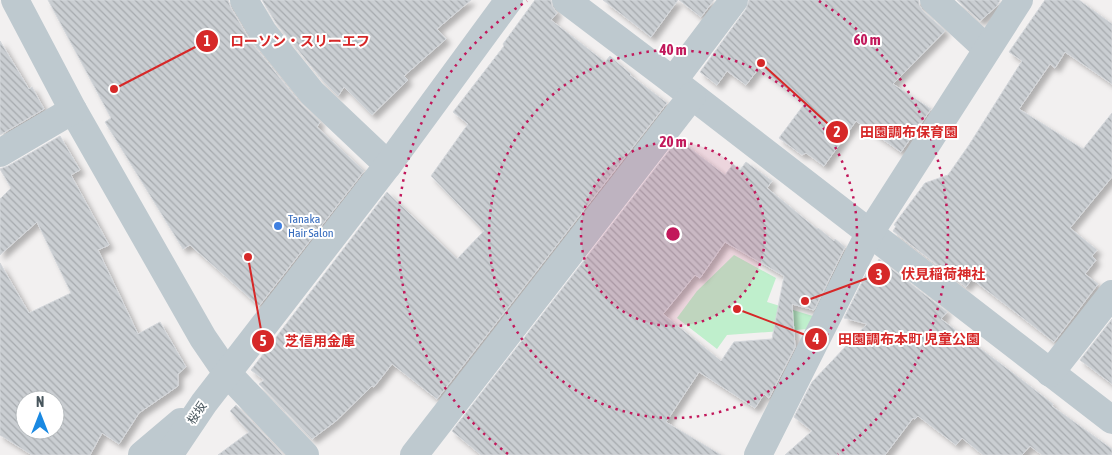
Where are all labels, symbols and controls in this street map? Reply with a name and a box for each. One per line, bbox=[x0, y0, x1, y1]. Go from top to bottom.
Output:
callout: ローソン・スリーエフ bbox=[195, 26, 380, 55]
text: 60 m bbox=[854, 31, 881, 48]
text: 1 bbox=[203, 32, 211, 49]
text: ローソン・スリーエフ bbox=[230, 33, 370, 49]
text: 40 m bbox=[659, 41, 687, 58]
callout: 田園調布保育園 bbox=[825, 117, 968, 146]
text: 2 bbox=[833, 123, 841, 140]
text: 田園調布保育園 bbox=[860, 124, 958, 140]
text: 20 m bbox=[660, 133, 687, 150]
place label: Tanaka Hair Salon bbox=[288, 212, 334, 240]
marker: Tanaka Hair Salon bbox=[272, 220, 284, 232]
centre of rings bbox=[664, 225, 682, 243]
callout: 伏見稲荷神社 bbox=[866, 260, 995, 289]
text: 3 bbox=[875, 266, 883, 283]
text: 伏見稲荷神社 bbox=[901, 266, 985, 282]
callout: 田園調布本町 児童公園 bbox=[803, 325, 990, 354]
callout: 芝信用金庫 bbox=[250, 327, 365, 356]
text: 4 bbox=[811, 330, 820, 347]
text: 田園調布本町 児童公園 bbox=[838, 331, 980, 347]
text: 5 bbox=[259, 332, 267, 349]
text: 芝信用金庫 bbox=[285, 333, 355, 349]
north arrow bbox=[15, 390, 65, 440]
text: N bbox=[36, 394, 44, 410]
street label: 桜坂 bbox=[184, 399, 210, 427]

